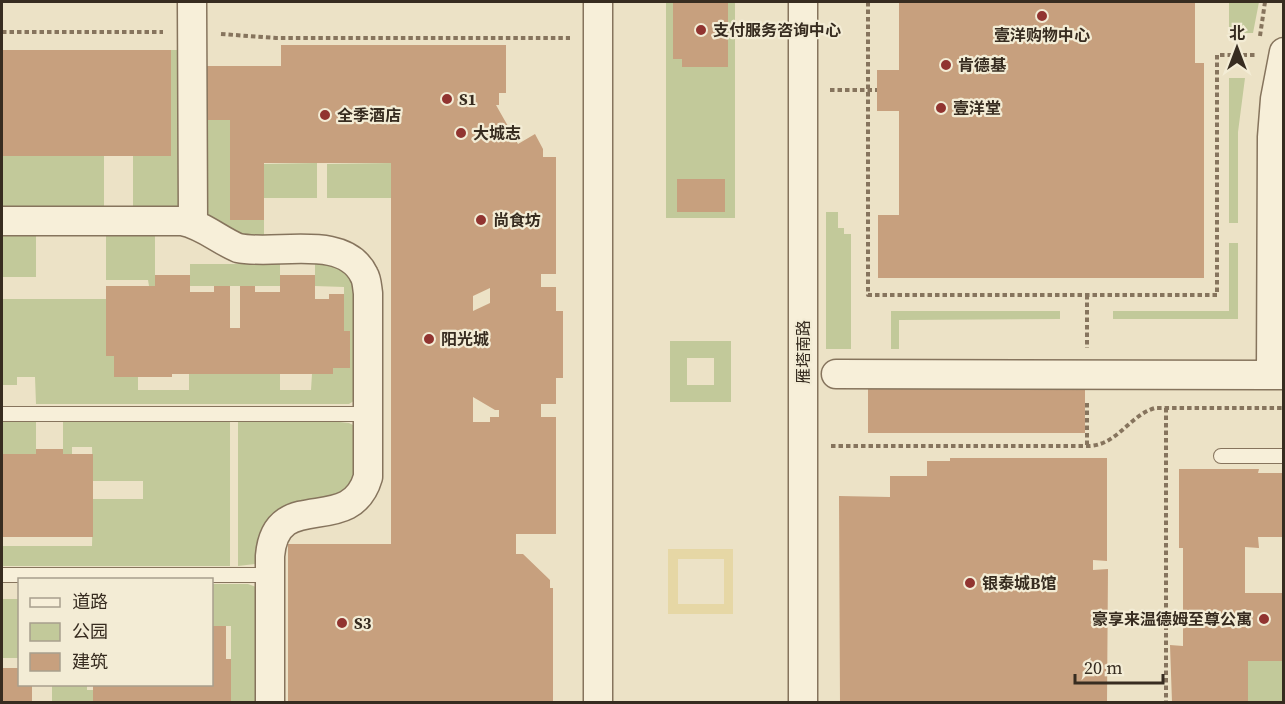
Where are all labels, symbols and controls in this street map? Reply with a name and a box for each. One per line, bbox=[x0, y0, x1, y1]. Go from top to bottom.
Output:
marker: 壹洋购物中心 bbox=[1035, 9, 1049, 23]
north arrow bbox=[1207, 18, 1267, 78]
place label: 支付服务咨询中心 bbox=[713, 19, 841, 41]
text: 北 bbox=[1229, 22, 1245, 44]
marker: 支付服务咨询中心 bbox=[694, 23, 708, 37]
place label: 壹洋购物中心 bbox=[994, 24, 1090, 46]
place label: 肯德基 bbox=[958, 54, 1007, 76]
marker: 肯德基 bbox=[939, 58, 953, 72]
place label: S1 bbox=[459, 88, 476, 110]
marker: S1 bbox=[440, 92, 454, 106]
place label: 壹洋堂 bbox=[953, 97, 1001, 119]
marker: 壹洋堂 bbox=[934, 101, 948, 115]
place label: 全季酒店 bbox=[337, 104, 401, 126]
marker: 全季酒店 bbox=[318, 108, 332, 122]
place label: 大城志 bbox=[473, 122, 521, 144]
marker: 大城志 bbox=[454, 126, 468, 140]
place label: 尚食坊 bbox=[493, 209, 541, 231]
marker: 尚食坊 bbox=[474, 213, 488, 227]
street label: 雁塔南路 bbox=[792, 320, 814, 384]
place label: 阳光城 bbox=[441, 328, 489, 350]
marker: 阳光城 bbox=[422, 332, 436, 346]
place label: 银泰城B馆 bbox=[982, 572, 1056, 594]
marker: 银泰城B馆 bbox=[963, 576, 977, 590]
legend bbox=[18, 578, 213, 686]
text: 道路 bbox=[72, 589, 108, 614]
place label: 豪享来温德姆至尊公寓 bbox=[1092, 608, 1252, 630]
place label: S3 bbox=[354, 612, 372, 634]
marker: 豪享来温德姆至尊公寓 bbox=[1257, 612, 1271, 626]
marker: S3 bbox=[335, 616, 349, 630]
text: 公园 bbox=[72, 619, 108, 644]
scale bar bbox=[1075, 647, 1164, 685]
text: 建筑 bbox=[72, 649, 108, 674]
text: 20 m bbox=[1084, 655, 1122, 680]

